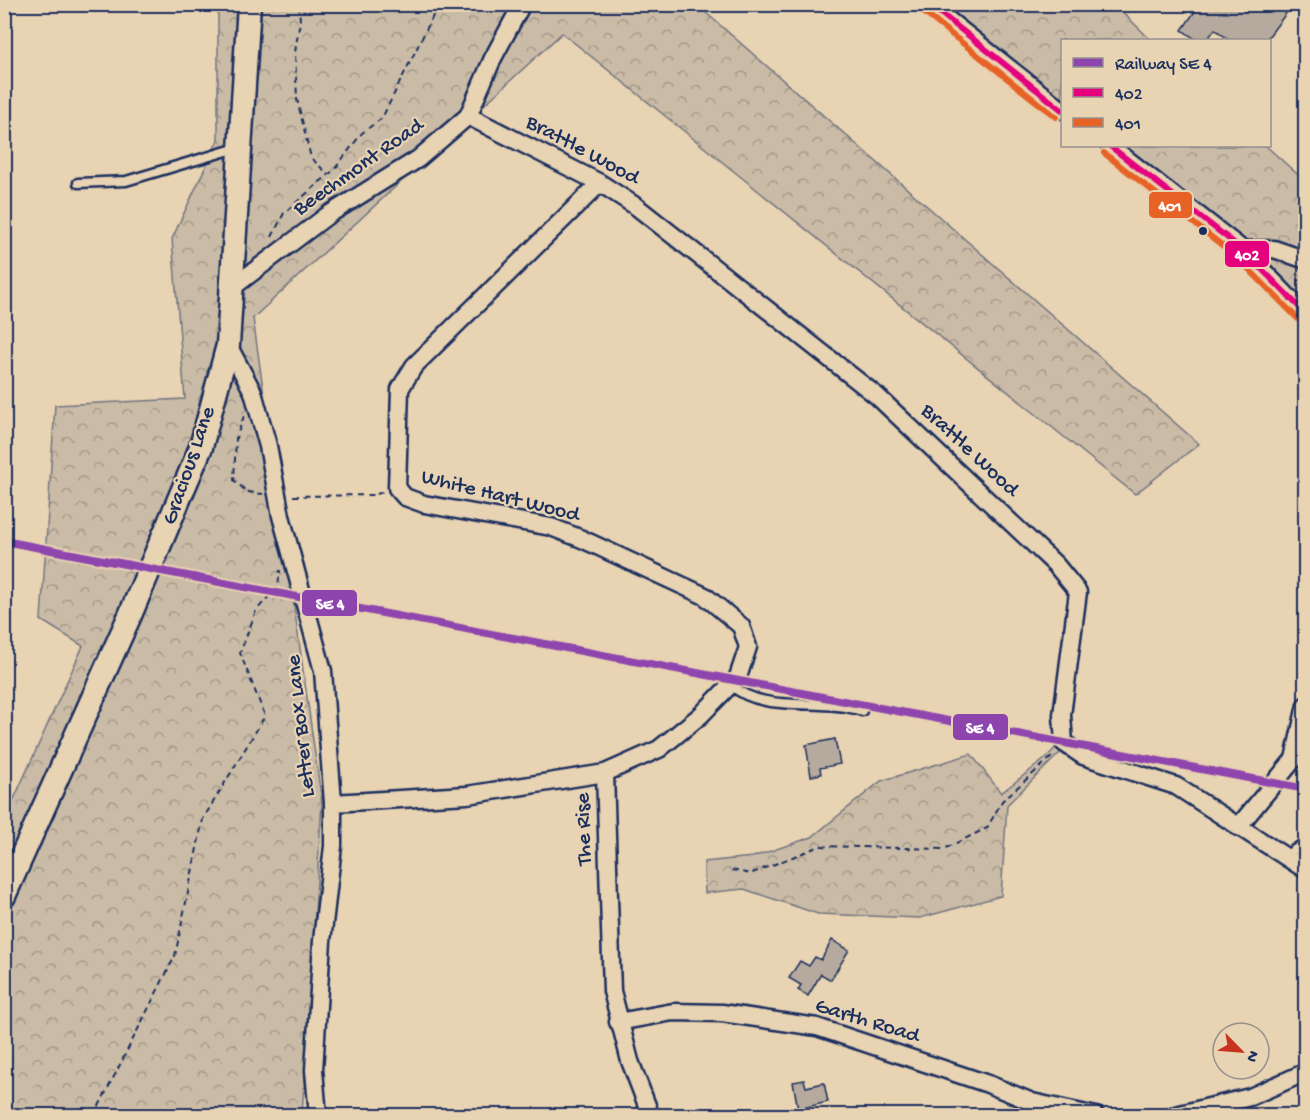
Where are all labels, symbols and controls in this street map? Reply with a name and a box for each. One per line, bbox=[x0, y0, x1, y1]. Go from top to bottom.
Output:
legend bbox=[1061, 39, 1271, 147]
text: Railway SE 4 bbox=[1115, 55, 1212, 76]
text: 402 bbox=[1115, 85, 1143, 106]
street label: Brattle Wood bbox=[520, 110, 645, 193]
street label: Beechmont Road bbox=[288, 112, 431, 223]
text: 401 bbox=[1115, 115, 1141, 136]
line badge: 401 bbox=[1148, 191, 1193, 219]
text: 401 bbox=[1157, 199, 1182, 218]
unlabelled marker bbox=[1197, 225, 1209, 237]
line badge: 402 bbox=[1224, 240, 1270, 268]
text: 402 bbox=[1234, 248, 1259, 267]
street label: Brattle Wood bbox=[914, 398, 1025, 505]
street label: Gracious Lane bbox=[158, 403, 223, 529]
street label: White Hart Wood bbox=[418, 465, 584, 530]
line badge: SE 4 bbox=[301, 589, 358, 617]
text: SE 4 bbox=[316, 597, 345, 616]
street label: Letter Box Lane bbox=[282, 653, 322, 799]
line badge: SE 4 bbox=[952, 713, 1009, 741]
text: SE 4 bbox=[966, 721, 995, 740]
street label: The Rise bbox=[571, 792, 599, 868]
street label: Garth Road bbox=[812, 994, 924, 1051]
north arrow bbox=[1211, 1021, 1271, 1081]
text: N bbox=[1240, 1047, 1262, 1065]

